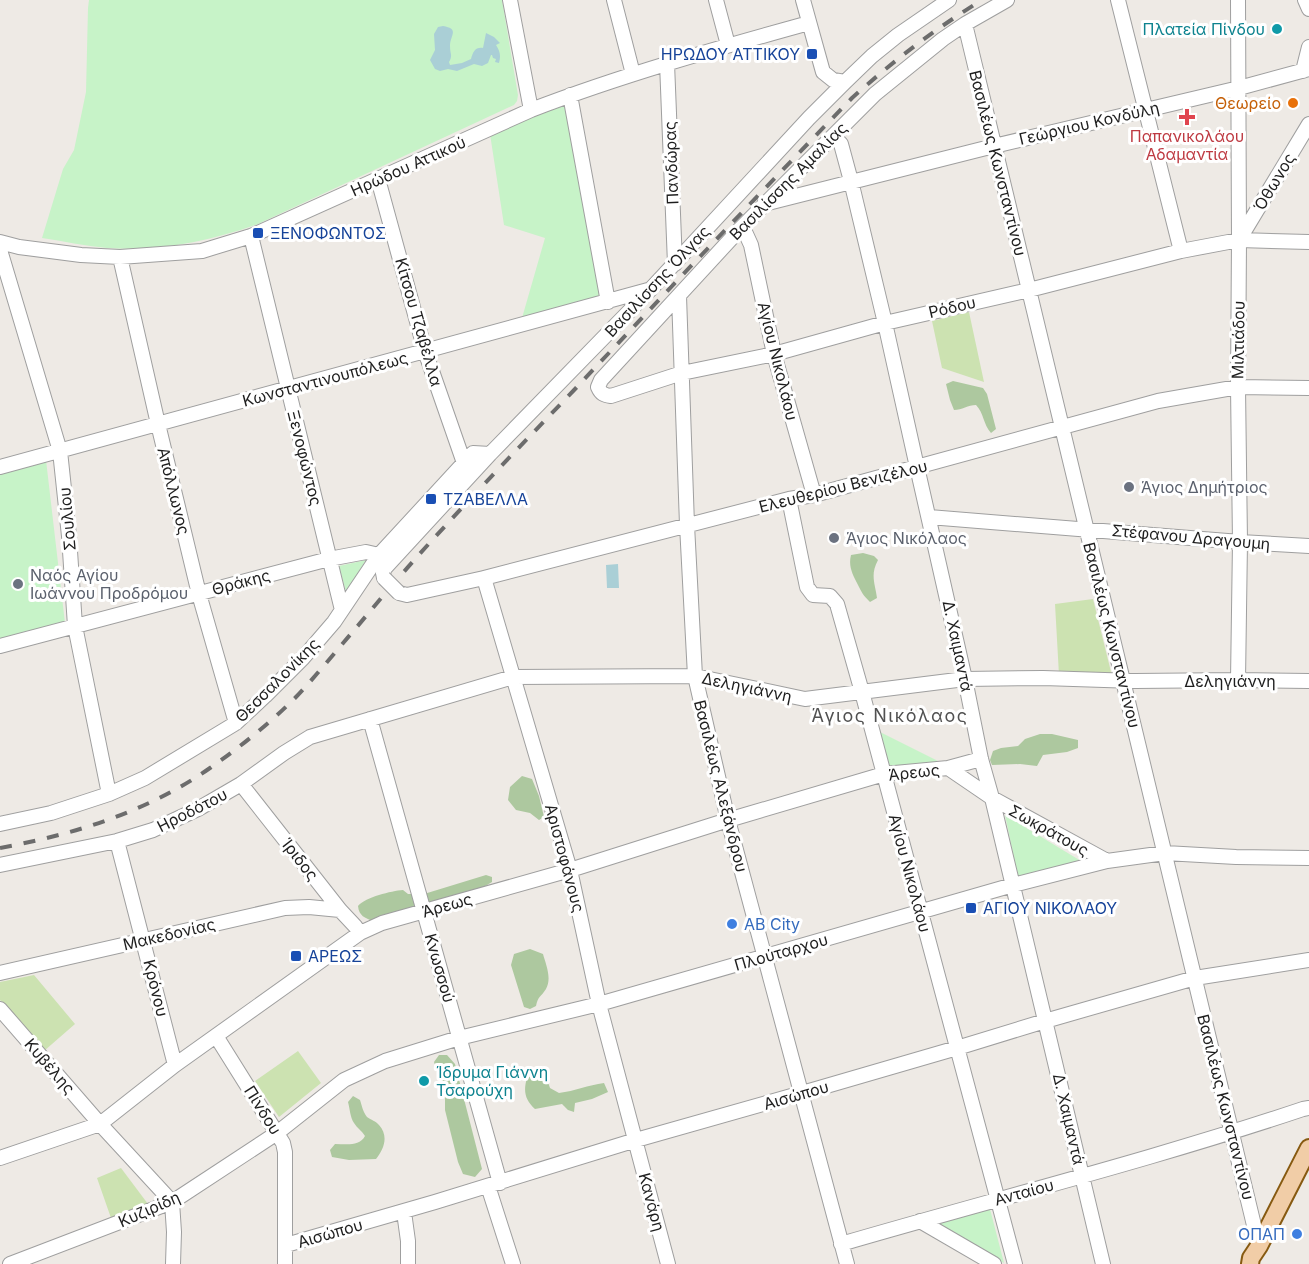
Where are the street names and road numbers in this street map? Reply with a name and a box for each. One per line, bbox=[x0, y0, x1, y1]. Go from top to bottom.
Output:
street label: Βασιλέως Κωνσταντίνου bbox=[965, 68, 1031, 258]
street label: Γεώργιου Κονδύλη bbox=[1017, 97, 1161, 149]
street label: Βασιλίσσης Αμαλίας bbox=[725, 118, 851, 244]
street label: Πανδώρας bbox=[660, 121, 682, 205]
street label: Ηρώδου Αττικού bbox=[347, 132, 469, 200]
street label: Όθωνος bbox=[1249, 149, 1299, 215]
street label: Βασιλίσσης Όλγας bbox=[600, 221, 714, 341]
street label: Κίτσου Τζαβέλλα bbox=[391, 255, 447, 389]
street label: Ρόδου bbox=[926, 292, 978, 322]
street label: Αγίου Νικολάου bbox=[754, 300, 802, 422]
street label: Μιλτιάδου bbox=[1227, 301, 1249, 379]
street label: Κωνσταντινουπόλεως bbox=[240, 347, 410, 411]
street label: Ξενοφώντος bbox=[283, 408, 327, 508]
street label: Απόλλωνος bbox=[153, 445, 195, 537]
street label: Ελευθερίου Βενιζέλου bbox=[757, 455, 929, 517]
street label: Σουλίου bbox=[54, 486, 80, 552]
street label: Στέφανου Δραγουμη bbox=[1111, 520, 1271, 554]
street label: Βασιλέως Κωνσταντίνου bbox=[1079, 540, 1145, 730]
street label: Θράκης bbox=[210, 565, 272, 599]
street label: Δ. Χαιμαντά bbox=[939, 598, 977, 694]
street label: Θεσσαλονίκης bbox=[231, 634, 323, 726]
street label: Δεληγιάννη bbox=[700, 668, 794, 706]
street label: Δεληγιάννη bbox=[1184, 671, 1276, 691]
street label: Βασιλέως Αλεξάνδρου bbox=[690, 698, 752, 874]
street label: Άρεως bbox=[887, 759, 941, 785]
street label: Ηροδότου bbox=[153, 784, 231, 836]
street label: Σωκράτους bbox=[1006, 800, 1092, 860]
street label: Αριστοφάνους bbox=[541, 801, 589, 915]
street label: Αγίου Νικολάου bbox=[885, 812, 935, 934]
street label: Ίριδος bbox=[277, 834, 323, 884]
street label: Άρεως bbox=[420, 888, 474, 922]
street label: Μακεδονίας bbox=[121, 914, 217, 954]
street label: Πλούταρχου bbox=[732, 929, 830, 975]
street label: Κνωσσού bbox=[421, 931, 459, 1005]
street label: Κρόνου bbox=[139, 957, 173, 1019]
street label: Βασιλέως Κωνσταντίνου bbox=[1193, 1012, 1259, 1202]
street label: Κυβέλης bbox=[20, 1034, 80, 1098]
street label: Δ. Χαιμαντά bbox=[1049, 1071, 1089, 1167]
street label: Αισώπου bbox=[761, 1076, 831, 1114]
street label: Πίνδου bbox=[240, 1082, 286, 1138]
street label: Κανάρη bbox=[635, 1171, 669, 1233]
street label: Ανταίου bbox=[992, 1174, 1056, 1210]
street label: Κυζιρίδη bbox=[115, 1186, 183, 1232]
street label: Αισώπου bbox=[295, 1214, 365, 1252]

